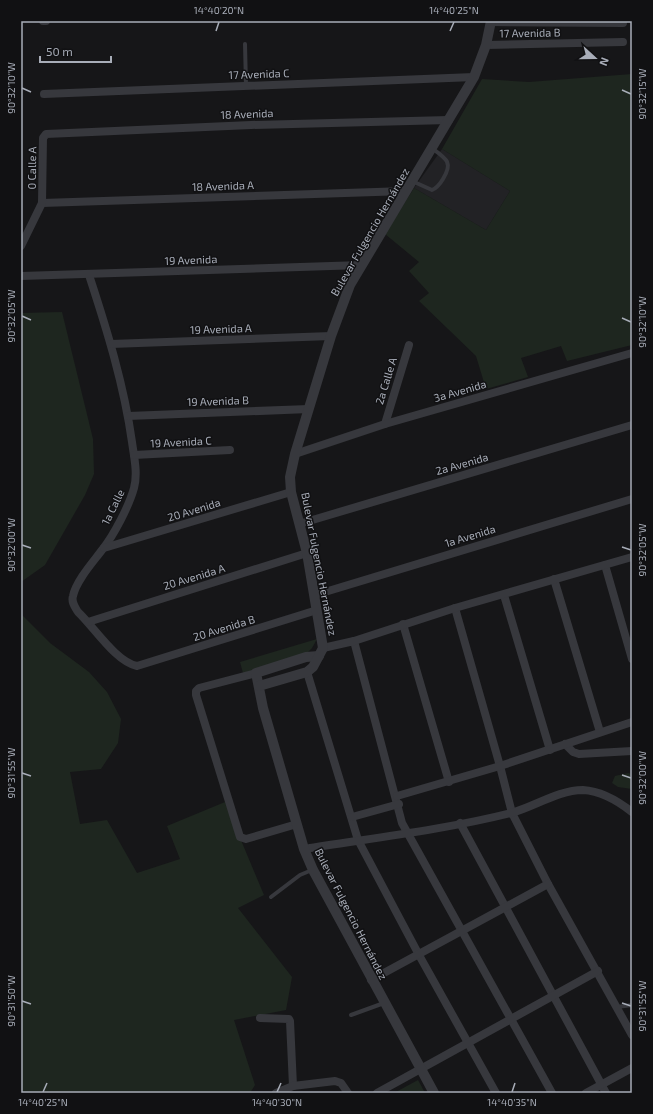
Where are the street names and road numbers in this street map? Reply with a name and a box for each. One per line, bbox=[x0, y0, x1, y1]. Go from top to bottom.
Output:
street label: 17 Avenida B bbox=[499, 25, 561, 40]
street label: 17 Avenida C bbox=[228, 66, 290, 81]
street label: 18 Avenida bbox=[220, 106, 274, 121]
street label: 0 Calle A bbox=[25, 146, 38, 190]
street label: Bulevar Fulgencio Hernández bbox=[328, 165, 412, 298]
street label: 18 Avenida A bbox=[192, 178, 254, 193]
street label: 19 Avenida bbox=[164, 252, 218, 267]
street label: 19 Avenida A bbox=[190, 321, 252, 336]
street label: 2a Calle A bbox=[372, 356, 399, 406]
street label: 3a Avenida bbox=[432, 377, 488, 404]
street label: 19 Avenida B bbox=[187, 393, 249, 408]
street label: 19 Avenida C bbox=[150, 433, 212, 450]
street label: 2a Avenida bbox=[434, 450, 490, 477]
street label: 1a Calle bbox=[98, 487, 127, 527]
street label: Bulevar Fulgencio Hernández bbox=[299, 491, 340, 637]
street label: 20 Avenida bbox=[166, 495, 222, 524]
street label: 1a Avenida bbox=[443, 522, 497, 549]
street label: 20 Avenida A bbox=[161, 561, 226, 592]
street label: 20 Avenida B bbox=[191, 612, 257, 643]
street label: Bulevar Fulgencio Hernández bbox=[313, 846, 390, 982]

